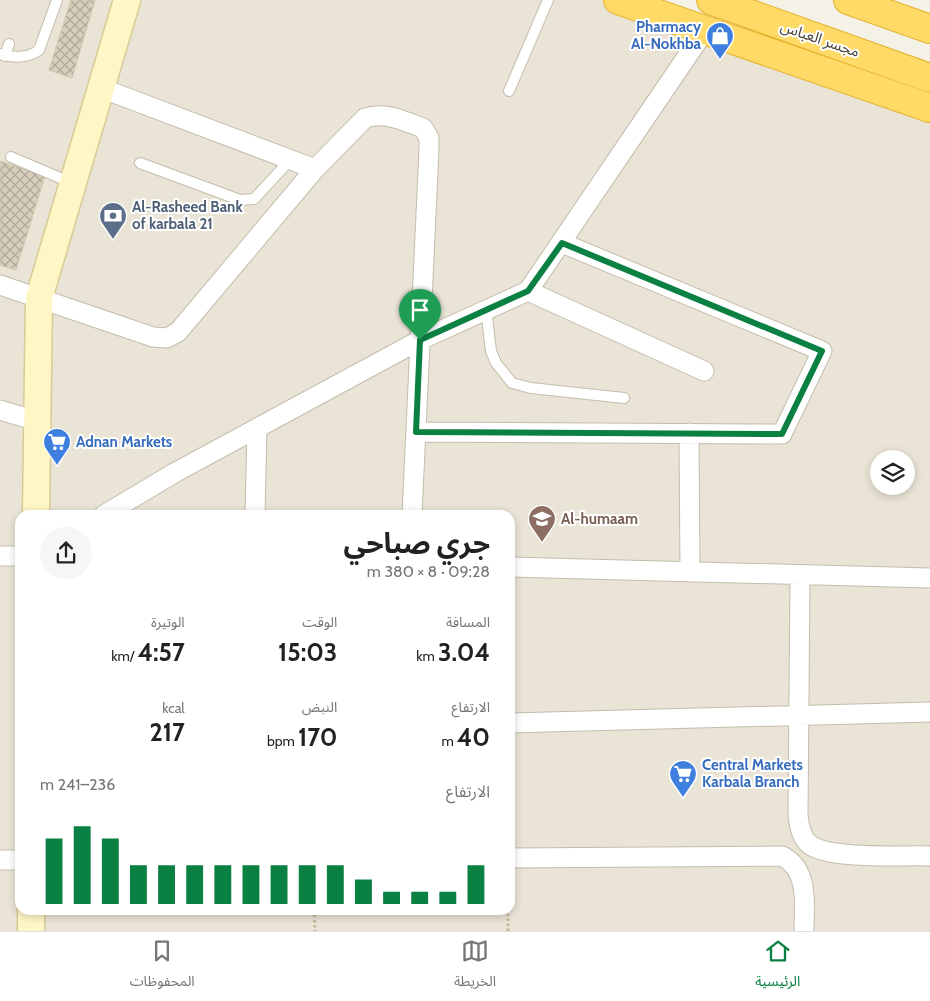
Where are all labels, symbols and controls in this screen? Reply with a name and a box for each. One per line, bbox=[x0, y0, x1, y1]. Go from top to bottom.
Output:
street label: مجسر العباس bbox=[778, 17, 862, 61]
place label: Pharmacy Al-Nokhba bbox=[631, 18, 702, 53]
shop icon: Pharmacy Al-Nokhba bbox=[705, 21, 735, 60]
place label: Al-Rasheed Bank of karbala 21 bbox=[132, 198, 243, 233]
bank icon: Al-Rasheed Bank of karbala 21 bbox=[98, 201, 128, 240]
pin bbox=[399, 289, 441, 340]
icon: arrive bbox=[406, 296, 434, 324]
supermarket icon: Adnan Markets bbox=[42, 427, 72, 466]
place label: Adnan Markets bbox=[76, 433, 172, 451]
map controls bbox=[870, 450, 915, 495]
button: layers bbox=[870, 450, 915, 495]
school or university icon: Al-humaam bbox=[527, 504, 557, 543]
place label: Al-humaam bbox=[561, 510, 638, 528]
text: جري صباحي bbox=[344, 526, 490, 560]
button: share bbox=[40, 527, 92, 579]
text: 09:28 · 8 × 380 m bbox=[367, 562, 490, 581]
text: الوتيرة bbox=[151, 613, 185, 631]
text: الوقت bbox=[302, 613, 337, 631]
text: المسافة bbox=[446, 613, 490, 631]
text: 4:57 bbox=[137, 637, 185, 667]
text: 15:03 bbox=[278, 637, 337, 667]
text: 3.04 bbox=[438, 637, 490, 667]
text: /km bbox=[111, 647, 137, 665]
text: km bbox=[416, 647, 438, 665]
text: النبض bbox=[302, 698, 337, 716]
text: الارتفاع bbox=[452, 698, 490, 716]
text: kcal bbox=[162, 699, 185, 717]
text: 217 bbox=[149, 717, 185, 747]
text: 170 bbox=[298, 722, 337, 752]
text: 40 bbox=[457, 722, 490, 752]
text: bpm bbox=[267, 732, 298, 750]
text: m bbox=[441, 732, 457, 750]
place label: Central Markets Karbala Branch bbox=[702, 756, 803, 791]
supermarket icon: Central Markets Karbala Branch bbox=[668, 759, 698, 798]
text: 236–241 m bbox=[40, 775, 115, 794]
text: الارتفاع bbox=[446, 782, 490, 801]
tab: المحفوظات bbox=[130, 937, 195, 996]
tab: الخريطة bbox=[454, 937, 496, 996]
tab: الرئيسية bbox=[755, 937, 800, 996]

